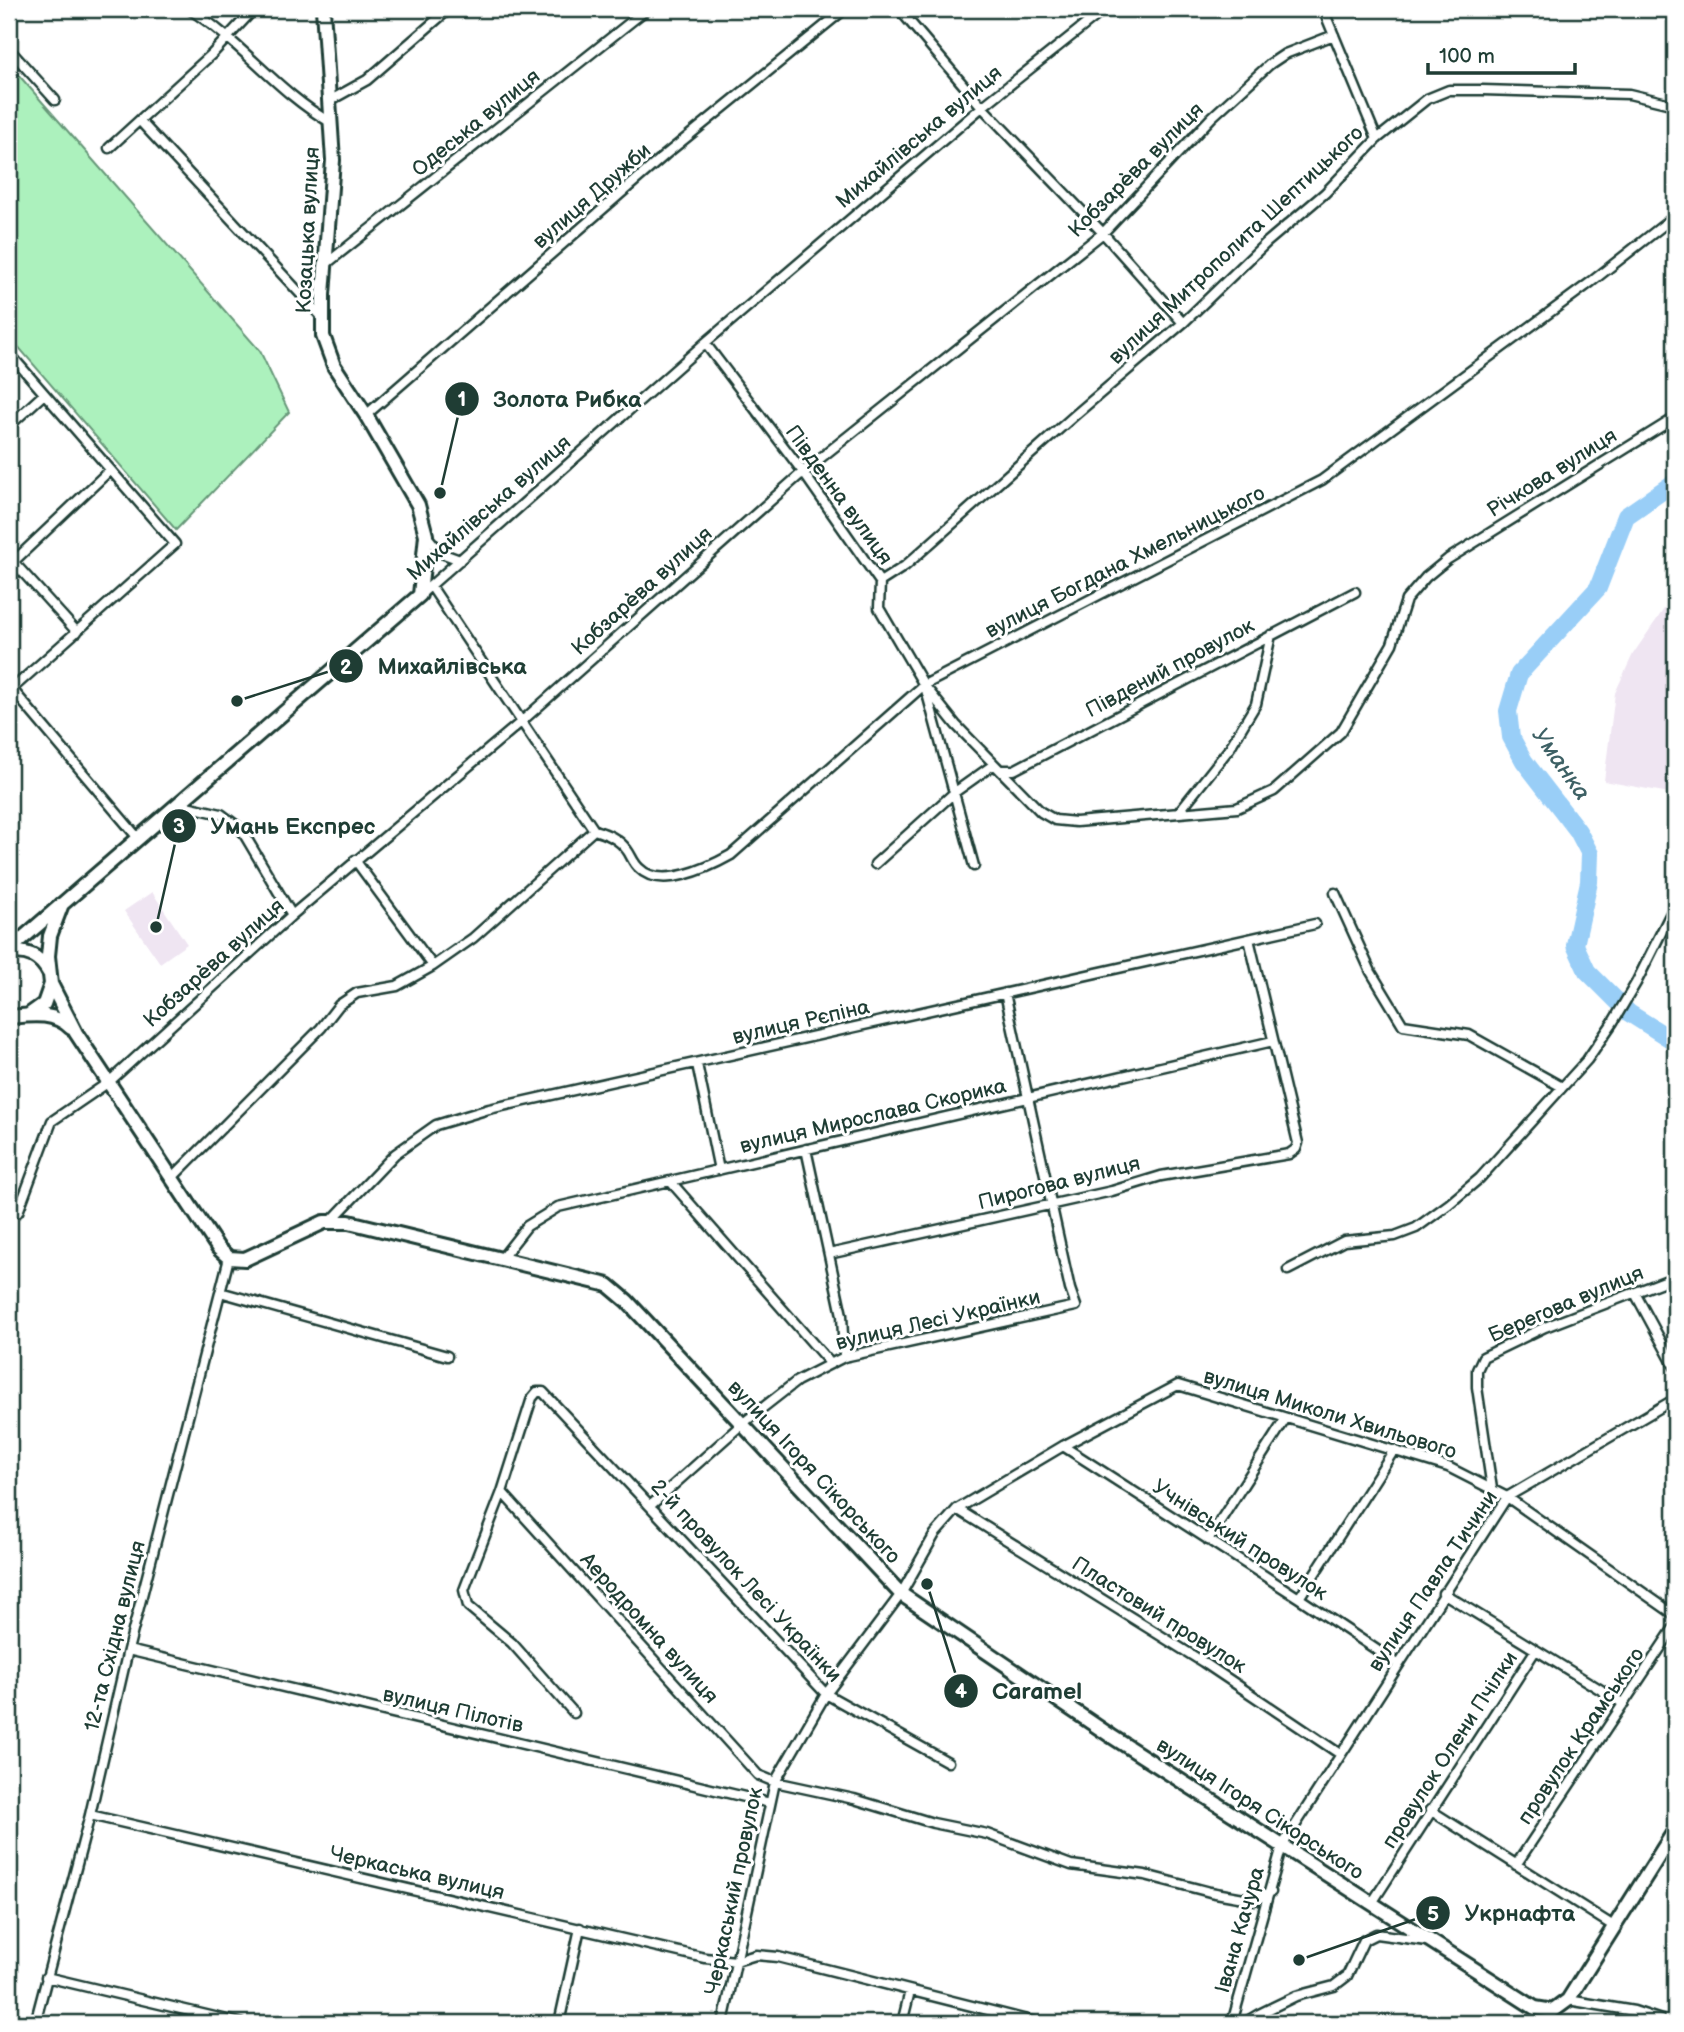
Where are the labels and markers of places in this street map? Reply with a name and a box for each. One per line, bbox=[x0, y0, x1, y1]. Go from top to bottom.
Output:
callout: Золота Рибка bbox=[444, 377, 656, 421]
callout: Михайлівська bbox=[329, 644, 541, 688]
callout: Умань Експрес bbox=[162, 804, 390, 848]
callout: Caramel bbox=[943, 1669, 1096, 1713]
callout: Укрнафта bbox=[1416, 1891, 1589, 1935]

